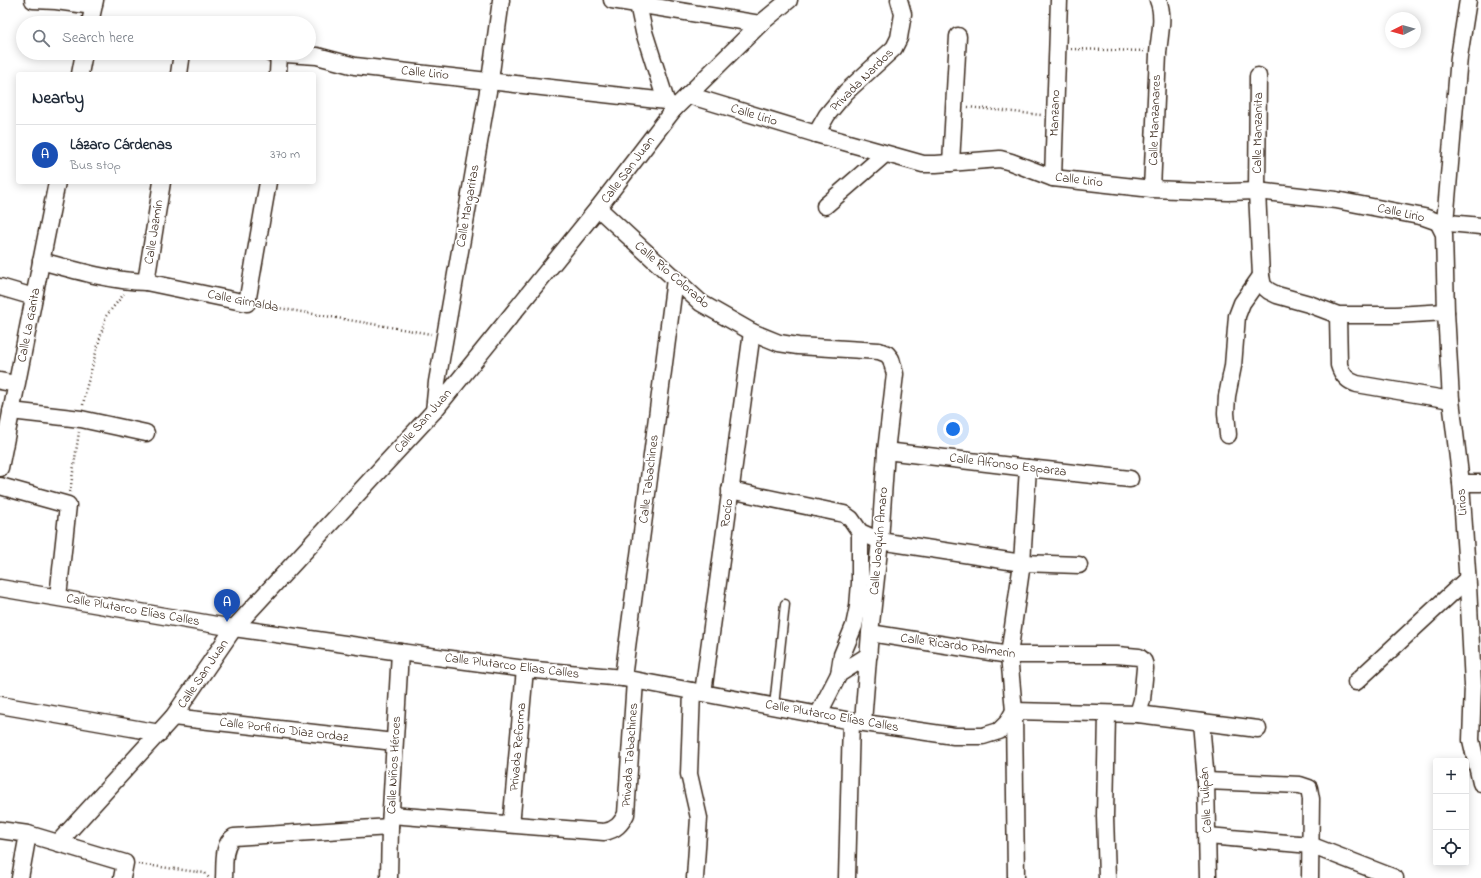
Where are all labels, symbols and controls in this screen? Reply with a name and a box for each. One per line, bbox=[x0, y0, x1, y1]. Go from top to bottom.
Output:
north arrow bbox=[1385, 12, 1421, 48]
search box bbox=[16, 16, 316, 60]
icon: search bbox=[30, 27, 52, 49]
text: Search here bbox=[62, 27, 134, 49]
street label: Privada Nardos bbox=[826, 44, 898, 116]
street label: Calle Lirio bbox=[400, 61, 450, 85]
street label: Calle Manzanares bbox=[1144, 74, 1166, 166]
text: Nearby bbox=[32, 86, 84, 111]
street label: Manzano bbox=[1045, 89, 1065, 137]
street label: Calle Manzanita bbox=[1248, 92, 1268, 174]
street label: Calle Lirio bbox=[728, 99, 780, 131]
street label: Calle San Juan bbox=[596, 132, 660, 208]
text: Lázaro Cárdenas bbox=[70, 134, 172, 156]
text: A bbox=[41, 145, 49, 164]
text: 370 m bbox=[270, 145, 300, 164]
text: Bus stop bbox=[70, 156, 121, 175]
street label: Calle Margaritas bbox=[451, 163, 486, 249]
street label: Calle Lirio bbox=[1054, 168, 1104, 192]
street label: Calle Jazmín bbox=[140, 198, 168, 266]
street label: Calle Lirio bbox=[1376, 199, 1427, 227]
street label: Calle Río Colorado bbox=[630, 237, 714, 313]
street label: Calle Girnalda bbox=[206, 285, 280, 317]
street label: Calle La Garita bbox=[12, 286, 46, 364]
street label: Calle San Juan bbox=[390, 385, 456, 457]
your location bbox=[943, 419, 963, 439]
street label: Calle Tabachines bbox=[634, 433, 664, 524]
street label: Calle Alfonso Esparza bbox=[948, 448, 1068, 482]
street label: Calle Joaquín Amaro bbox=[865, 486, 893, 596]
street label: Lirios bbox=[1452, 488, 1472, 516]
street label: Rocío bbox=[716, 497, 738, 529]
street label: Calle Plutarco Elías Calles bbox=[65, 589, 202, 631]
pin: A bbox=[214, 589, 240, 622]
street label: Calle Ricardo Palmerin bbox=[899, 629, 1017, 663]
street label: Calle San Juan bbox=[173, 636, 233, 712]
street label: Calle Plutarco Elías Calles bbox=[444, 648, 581, 684]
street label: Calle Plutarco Elías Calles bbox=[764, 695, 901, 737]
street label: Privada Reforma bbox=[505, 702, 531, 792]
street label: Privada Tabachines bbox=[617, 702, 643, 808]
street label: Calle Porfirio Díaz Ordaz bbox=[218, 713, 350, 747]
street label: Calle Niños Héroes bbox=[382, 715, 406, 815]
map controls bbox=[1433, 758, 1469, 866]
button: + bbox=[1433, 758, 1469, 794]
street label: Calle Tulipán bbox=[1195, 766, 1217, 834]
button: − bbox=[1433, 794, 1469, 830]
button: locate bbox=[1433, 830, 1469, 866]

